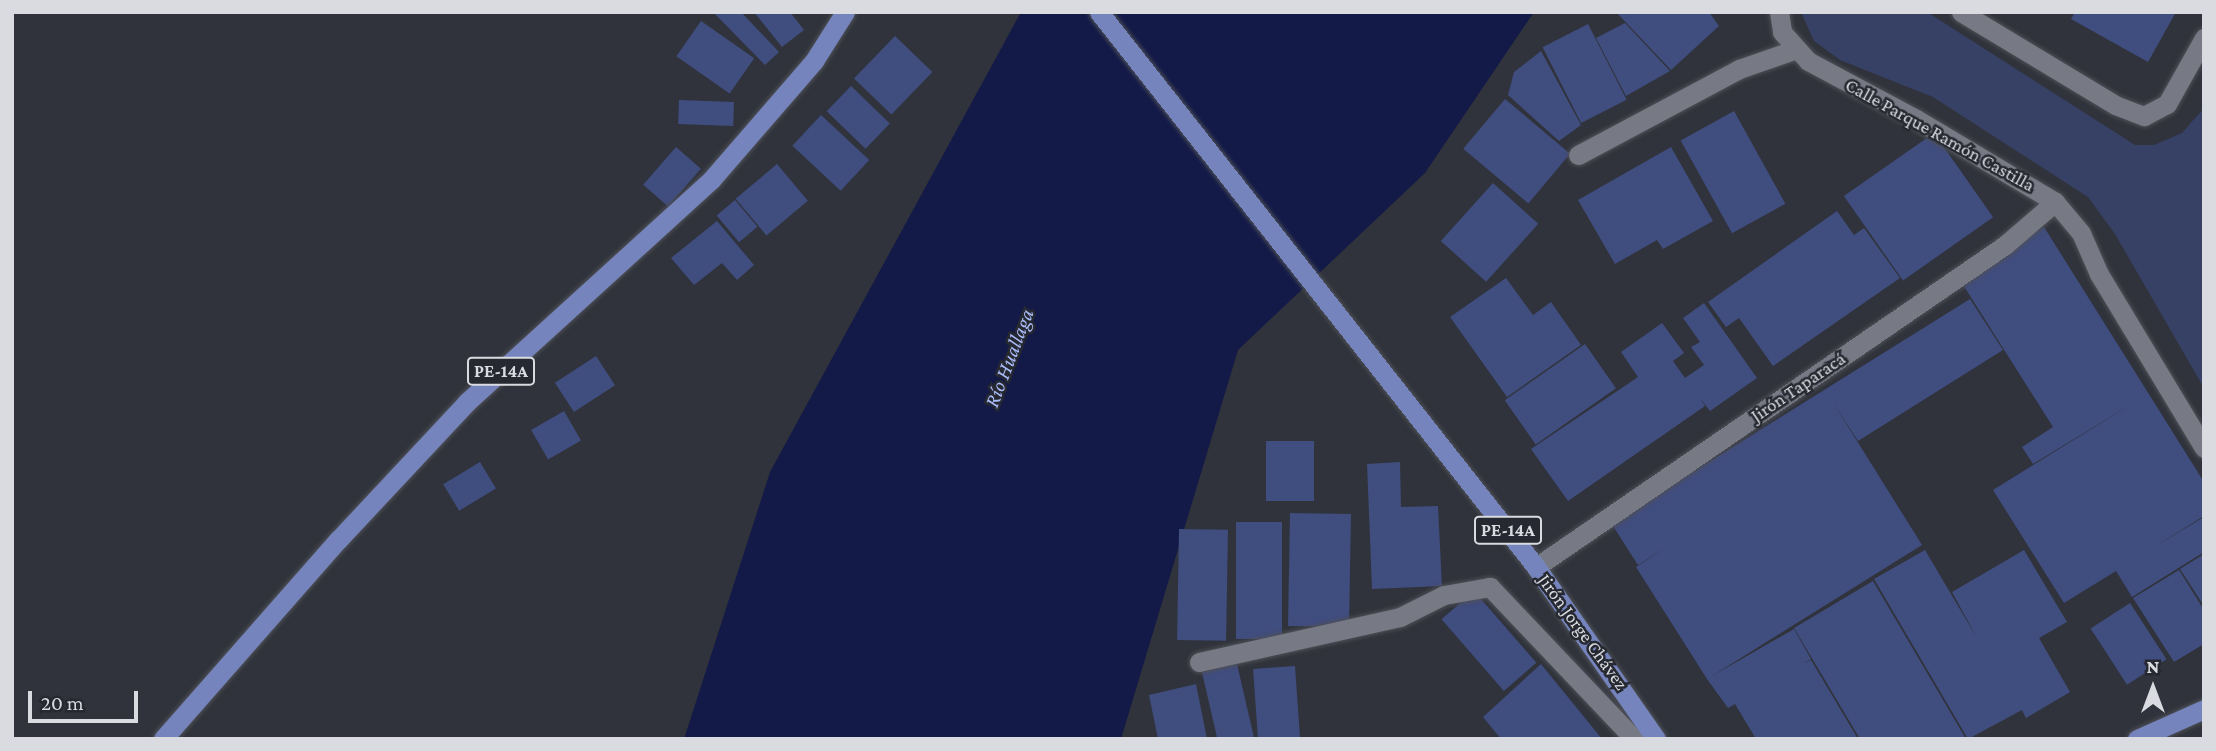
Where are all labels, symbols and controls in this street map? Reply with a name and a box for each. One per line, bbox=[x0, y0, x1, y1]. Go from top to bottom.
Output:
street label: Calle Parque Ramón Castilla bbox=[1841, 73, 2039, 197]
water label: Río Huallaga bbox=[979, 305, 1039, 411]
street label: Jirón Taparacá bbox=[1746, 347, 1850, 427]
road number: PE-14A bbox=[466, 356, 536, 386]
road number: PE-14A bbox=[1473, 516, 1543, 544]
street label: Jirón Jorge Chávez bbox=[1533, 570, 1633, 694]
north arrow bbox=[2118, 653, 2188, 723]
text: N bbox=[2147, 656, 2159, 677]
scale bar bbox=[32, 678, 142, 722]
text: 20 m bbox=[41, 691, 84, 715]

